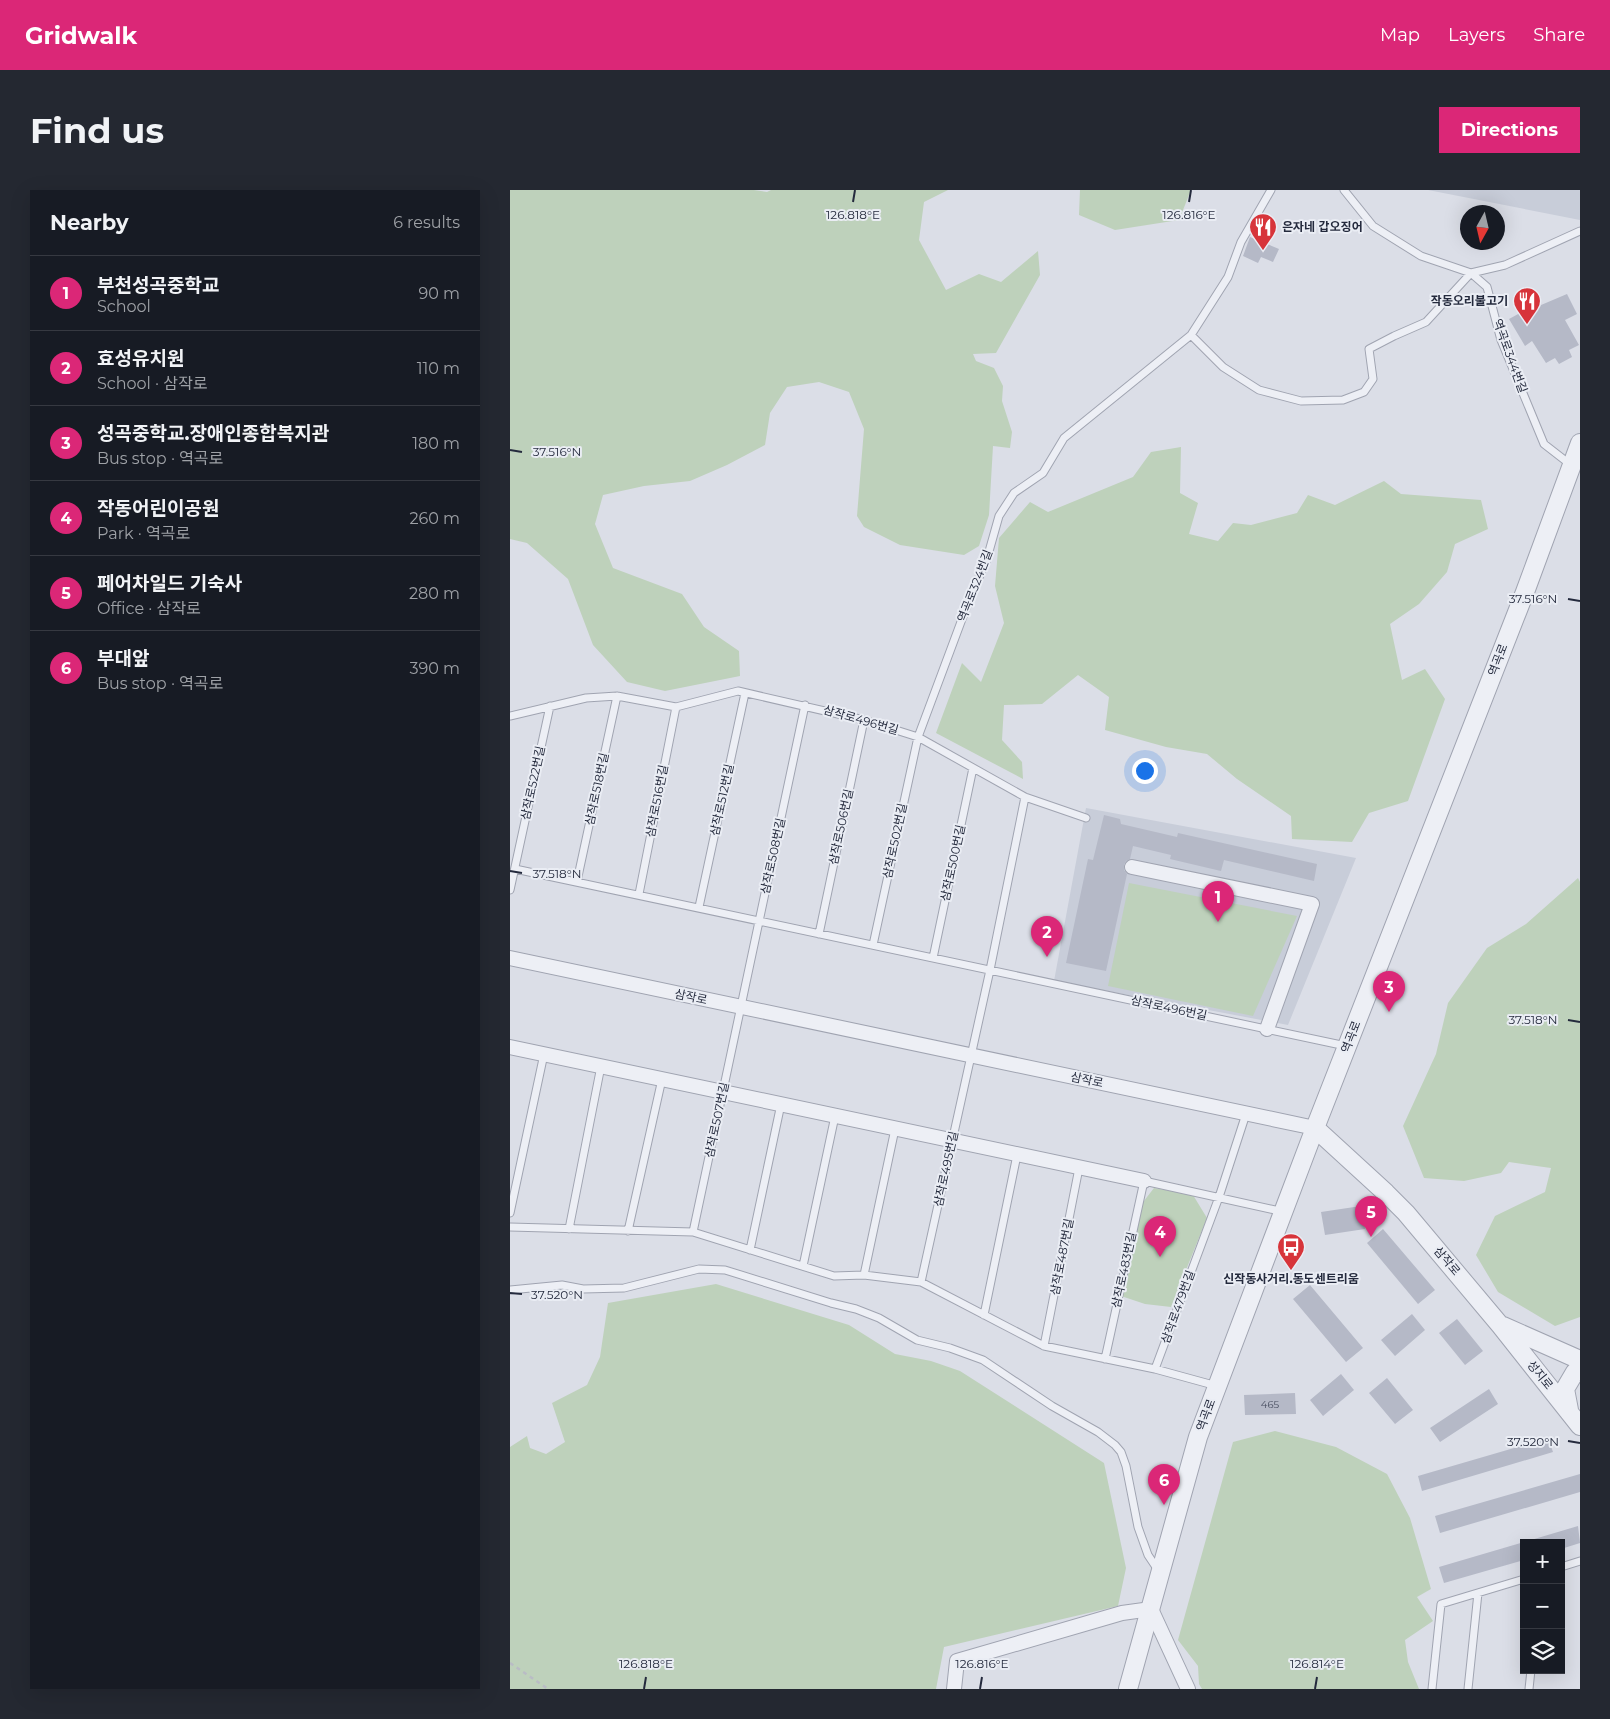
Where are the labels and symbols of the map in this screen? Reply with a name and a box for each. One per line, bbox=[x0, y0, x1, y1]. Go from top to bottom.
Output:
north arrow bbox=[1460, 205, 1505, 250]
text: 126.818°E bbox=[826, 207, 880, 222]
text: 126.816°E bbox=[1162, 207, 1216, 222]
restaurant icon: 은자네 갑오징어 bbox=[1248, 212, 1278, 251]
place label: 은자네 갑오징어 bbox=[1282, 219, 1363, 234]
restaurant icon: 작동오리불고기 bbox=[1512, 286, 1542, 325]
place label: 작동오리불고기 bbox=[1431, 293, 1508, 308]
street label: 역곡로344번길 bbox=[1490, 317, 1531, 395]
text: 37.516°N bbox=[533, 444, 581, 459]
street label: 역곡로324번길 bbox=[954, 547, 995, 624]
text: 37.516°N bbox=[1509, 591, 1557, 606]
street label: 역곡로 bbox=[1485, 642, 1510, 678]
street label: 삼작로496번길 bbox=[822, 702, 901, 737]
street label: 삼작로522번길 bbox=[517, 744, 548, 821]
street label: 삼작로518번길 bbox=[581, 751, 612, 827]
your location bbox=[1132, 758, 1158, 784]
street label: 삼작로516번길 bbox=[642, 763, 671, 838]
street label: 삼작로512번길 bbox=[707, 763, 736, 837]
street label: 삼작로506번길 bbox=[825, 788, 856, 866]
street label: 삼작로502번길 bbox=[879, 802, 910, 880]
street label: 삼작로508번길 bbox=[757, 816, 788, 895]
street label: 삼작로500번길 bbox=[937, 823, 968, 903]
text: 37.518°N bbox=[532, 866, 582, 881]
pin: 1 bbox=[1202, 881, 1234, 922]
pin: 2 bbox=[1031, 916, 1063, 957]
pin: 3 bbox=[1373, 971, 1405, 1012]
street label: 삼작로 bbox=[673, 986, 709, 1007]
street label: 삼작로496번길 bbox=[1130, 992, 1209, 1023]
text: 37.518°N bbox=[1508, 1012, 1558, 1027]
street label: 역곡로 bbox=[1338, 1019, 1363, 1055]
street label: 삼작로 bbox=[1069, 1069, 1105, 1090]
street label: 삼작로507번길 bbox=[701, 1081, 732, 1159]
street label: 삼작로495번길 bbox=[930, 1130, 961, 1208]
pin: 5 bbox=[1355, 1196, 1387, 1237]
pin: 4 bbox=[1144, 1216, 1176, 1257]
street label: 삼작로487번길 bbox=[1047, 1217, 1076, 1297]
street label: 삼작로483번길 bbox=[1108, 1230, 1139, 1309]
bus stop icon: 신작동사거리.동도센트리움 bbox=[1276, 1232, 1306, 1271]
street label: 삼작로 bbox=[1431, 1243, 1464, 1278]
street label: 삼작로479번길 bbox=[1157, 1268, 1198, 1346]
place label: 신작동사거리.동도센트리움 bbox=[1223, 1271, 1359, 1286]
text: 37.520°N bbox=[531, 1287, 583, 1302]
street label: 성지로 bbox=[1524, 1357, 1557, 1392]
street label: 역곡로 bbox=[1193, 1397, 1218, 1433]
house number: 465 bbox=[1261, 1398, 1280, 1411]
text: 37.520°N bbox=[1507, 1434, 1559, 1449]
pin: 6 bbox=[1148, 1464, 1180, 1505]
text: 126.818°E bbox=[619, 1656, 673, 1671]
text: 126.816°E bbox=[955, 1656, 1009, 1671]
text: 126.814°E bbox=[1290, 1656, 1344, 1671]

